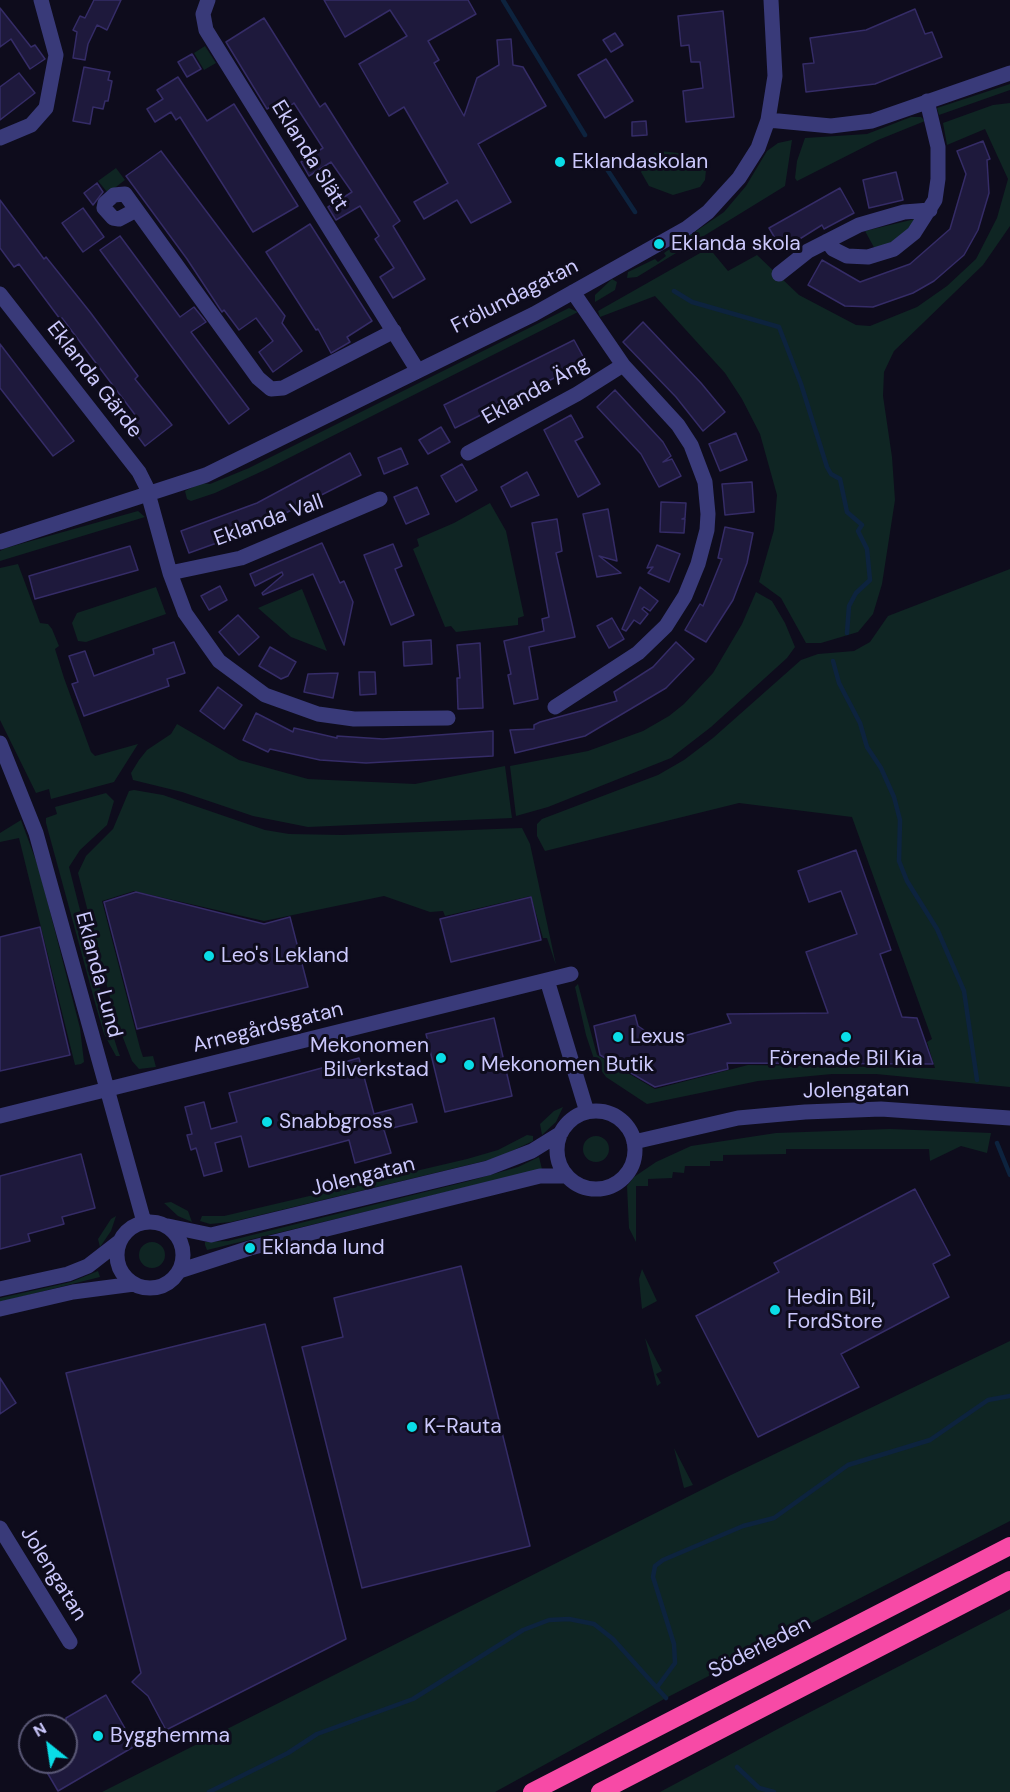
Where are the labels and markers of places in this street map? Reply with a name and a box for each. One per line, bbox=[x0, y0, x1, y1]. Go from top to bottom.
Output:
place label: Eklandaskolan bbox=[572, 149, 708, 175]
marker: Eklandaskolan bbox=[553, 155, 567, 169]
place label: Eklanda skola bbox=[671, 231, 801, 257]
marker: Eklanda skola bbox=[652, 237, 666, 251]
place label: Leo's Lekland bbox=[221, 943, 349, 969]
marker: Leo's Lekland bbox=[202, 949, 216, 963]
place label: Lexus bbox=[630, 1024, 685, 1050]
marker: Lexus bbox=[611, 1030, 625, 1044]
marker: Förenade Bil Kia bbox=[839, 1030, 853, 1044]
place label: Mekonomen Bilverkstad bbox=[310, 1033, 429, 1083]
place label: Förenade Bil Kia bbox=[769, 1046, 923, 1072]
marker: Mekonomen Bilverkstad bbox=[434, 1051, 448, 1065]
place label: Mekonomen Butik bbox=[481, 1052, 654, 1078]
marker: Mekonomen Butik bbox=[462, 1058, 476, 1072]
place label: Snabbgross bbox=[279, 1109, 393, 1135]
marker: Snabbgross bbox=[260, 1115, 274, 1129]
place label: Eklanda lund bbox=[262, 1235, 385, 1261]
marker: Eklanda lund bbox=[243, 1241, 257, 1255]
place label: Hedin Bil, FordStore bbox=[787, 1285, 883, 1335]
marker: Hedin Bil, FordStore bbox=[768, 1303, 782, 1317]
place label: K-Rauta bbox=[424, 1414, 502, 1440]
marker: K-Rauta bbox=[405, 1420, 419, 1434]
place label: Bygghemma bbox=[110, 1723, 230, 1749]
marker: Bygghemma bbox=[91, 1729, 105, 1743]

